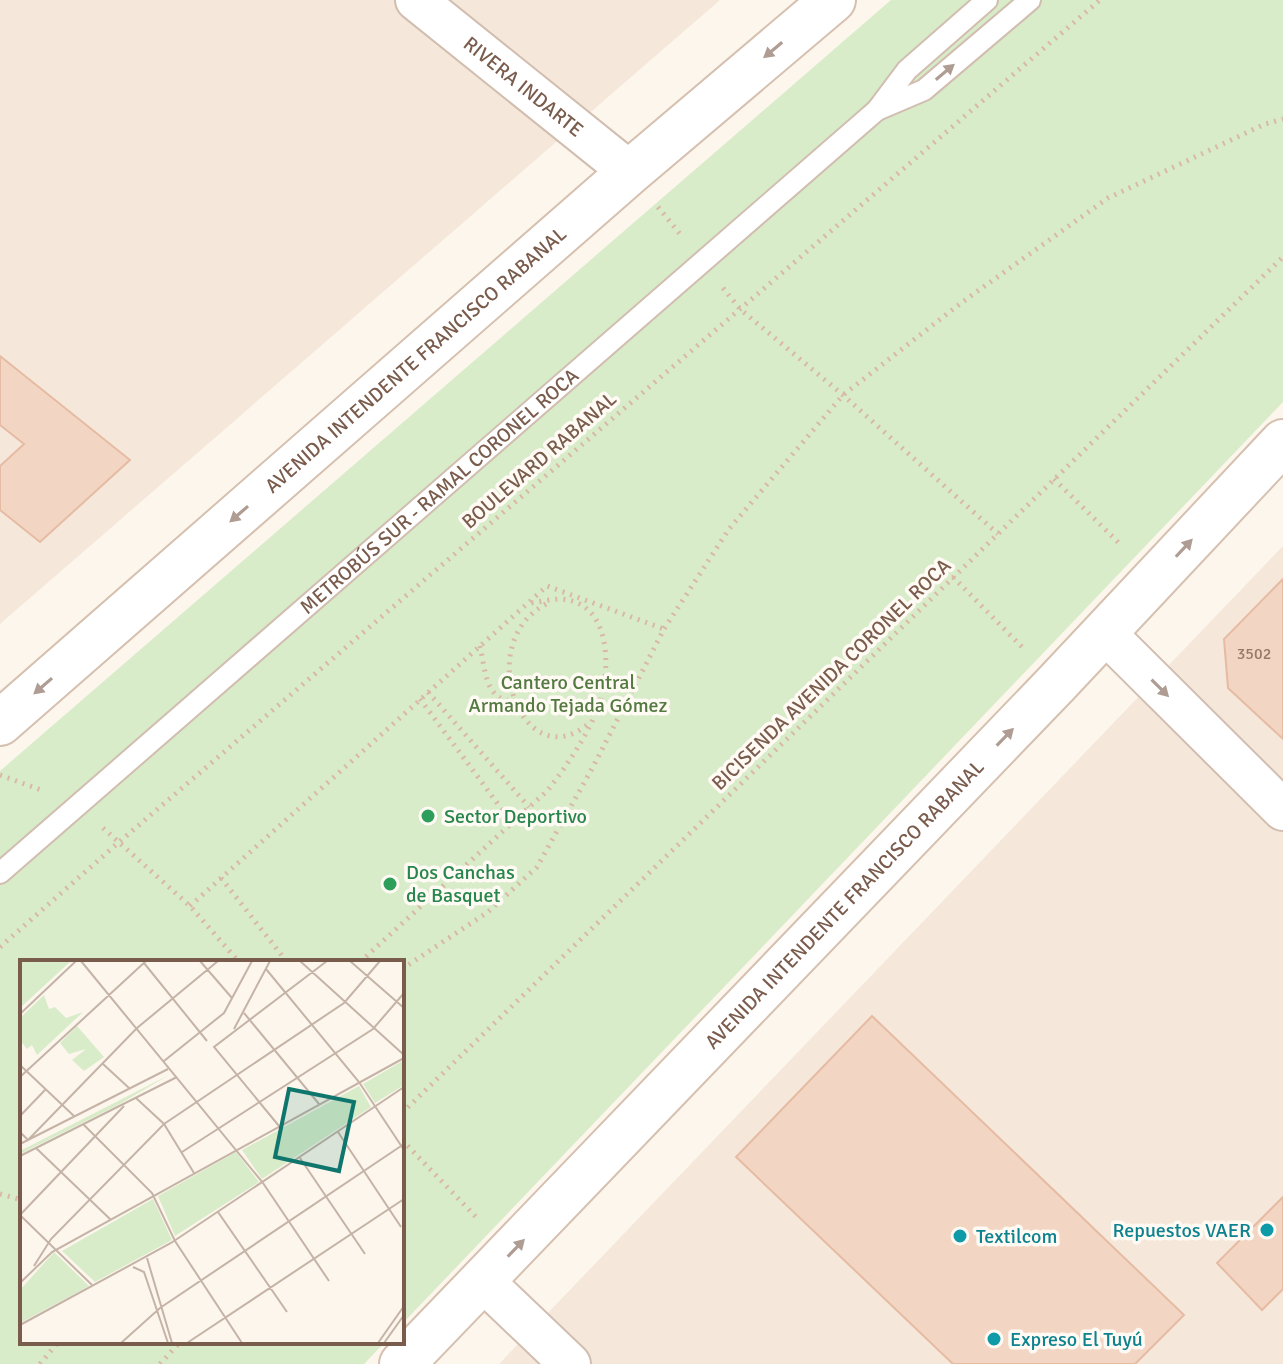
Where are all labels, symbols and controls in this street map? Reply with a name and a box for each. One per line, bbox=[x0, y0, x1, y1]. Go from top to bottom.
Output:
street label: RIVERA INDARTE bbox=[458, 31, 588, 143]
one-way arrow bbox=[764, 41, 783, 59]
one-way arrow bbox=[934, 64, 954, 81]
street label: AVENIDA INTENDENTE FRANCISCO RABANAL bbox=[260, 222, 572, 498]
street label: METROBÚS SUR - RAMAL CORONEL ROCA bbox=[295, 363, 584, 619]
street label: BOULEVARD RABANAL bbox=[457, 386, 622, 534]
one-way arrow bbox=[229, 505, 248, 523]
one-way arrow bbox=[1175, 539, 1193, 558]
street label: BICISENDA AVENIDA CORONEL ROCA bbox=[707, 553, 956, 795]
house number: 3502 bbox=[1237, 644, 1271, 664]
park label: Cantero Central Armando Tejada Gómez bbox=[468, 670, 668, 718]
one-way arrow bbox=[33, 676, 52, 694]
one-way arrow bbox=[1151, 678, 1169, 697]
one-way arrow bbox=[996, 728, 1014, 747]
street label: AVENIDA INTENDENTE FRANCISCO RABANAL bbox=[700, 755, 990, 1054]
place label: Sector Deportivo bbox=[444, 804, 587, 829]
marker: Sector Deportivo bbox=[419, 807, 437, 825]
place label: Dos Canchas de Basquet bbox=[406, 860, 515, 908]
marker: Dos Canchas de Basquet bbox=[381, 875, 399, 893]
inset map bbox=[20, 960, 404, 1344]
place label: Repuestos VAER bbox=[1113, 1218, 1251, 1243]
marker: Repuestos VAER bbox=[1258, 1221, 1276, 1239]
place label: Textilcom bbox=[976, 1224, 1057, 1249]
marker: Textilcom bbox=[951, 1227, 969, 1245]
one-way arrow bbox=[506, 1239, 524, 1258]
place label: Expreso El Tuyú bbox=[1010, 1327, 1143, 1352]
marker: Expreso El Tuyú bbox=[985, 1330, 1003, 1348]

